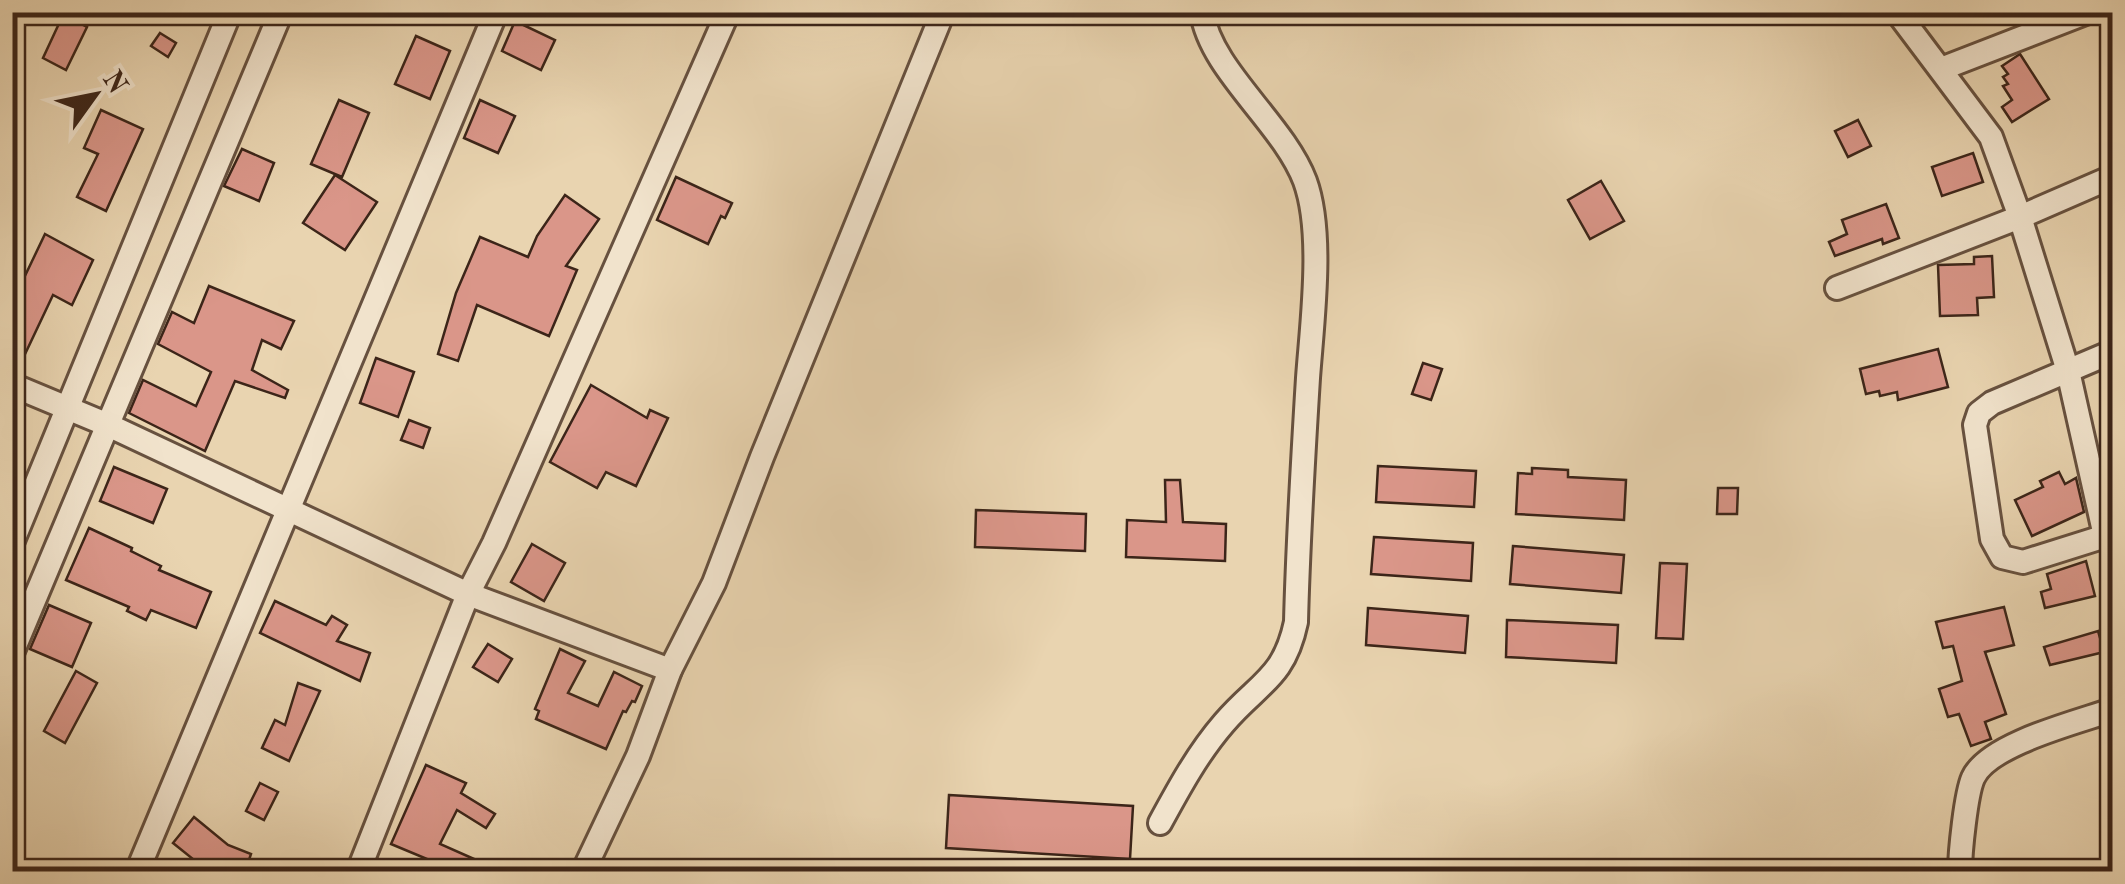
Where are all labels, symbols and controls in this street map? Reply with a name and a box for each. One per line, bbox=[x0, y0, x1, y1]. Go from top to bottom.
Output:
north arrow bbox=[45, 45, 145, 145]
text: N bbox=[96, 66, 131, 100]

